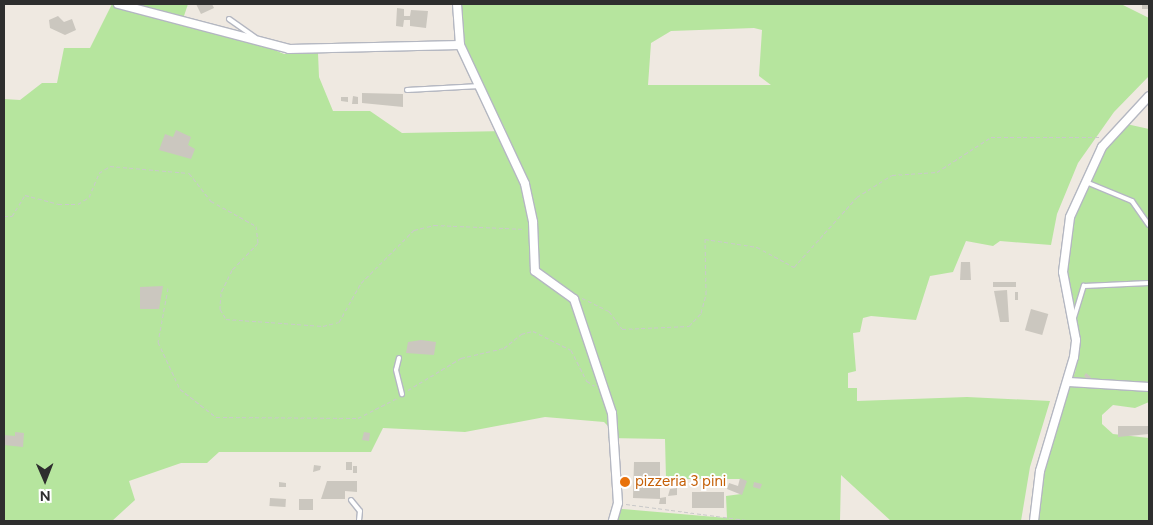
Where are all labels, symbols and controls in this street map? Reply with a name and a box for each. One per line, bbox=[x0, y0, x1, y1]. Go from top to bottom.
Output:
north arrow bbox=[20, 455, 70, 505]
place label: pizzeria 3 pini bbox=[635, 473, 726, 491]
marker: pizzeria 3 pini bbox=[619, 476, 631, 488]
text: N bbox=[40, 487, 51, 504]

